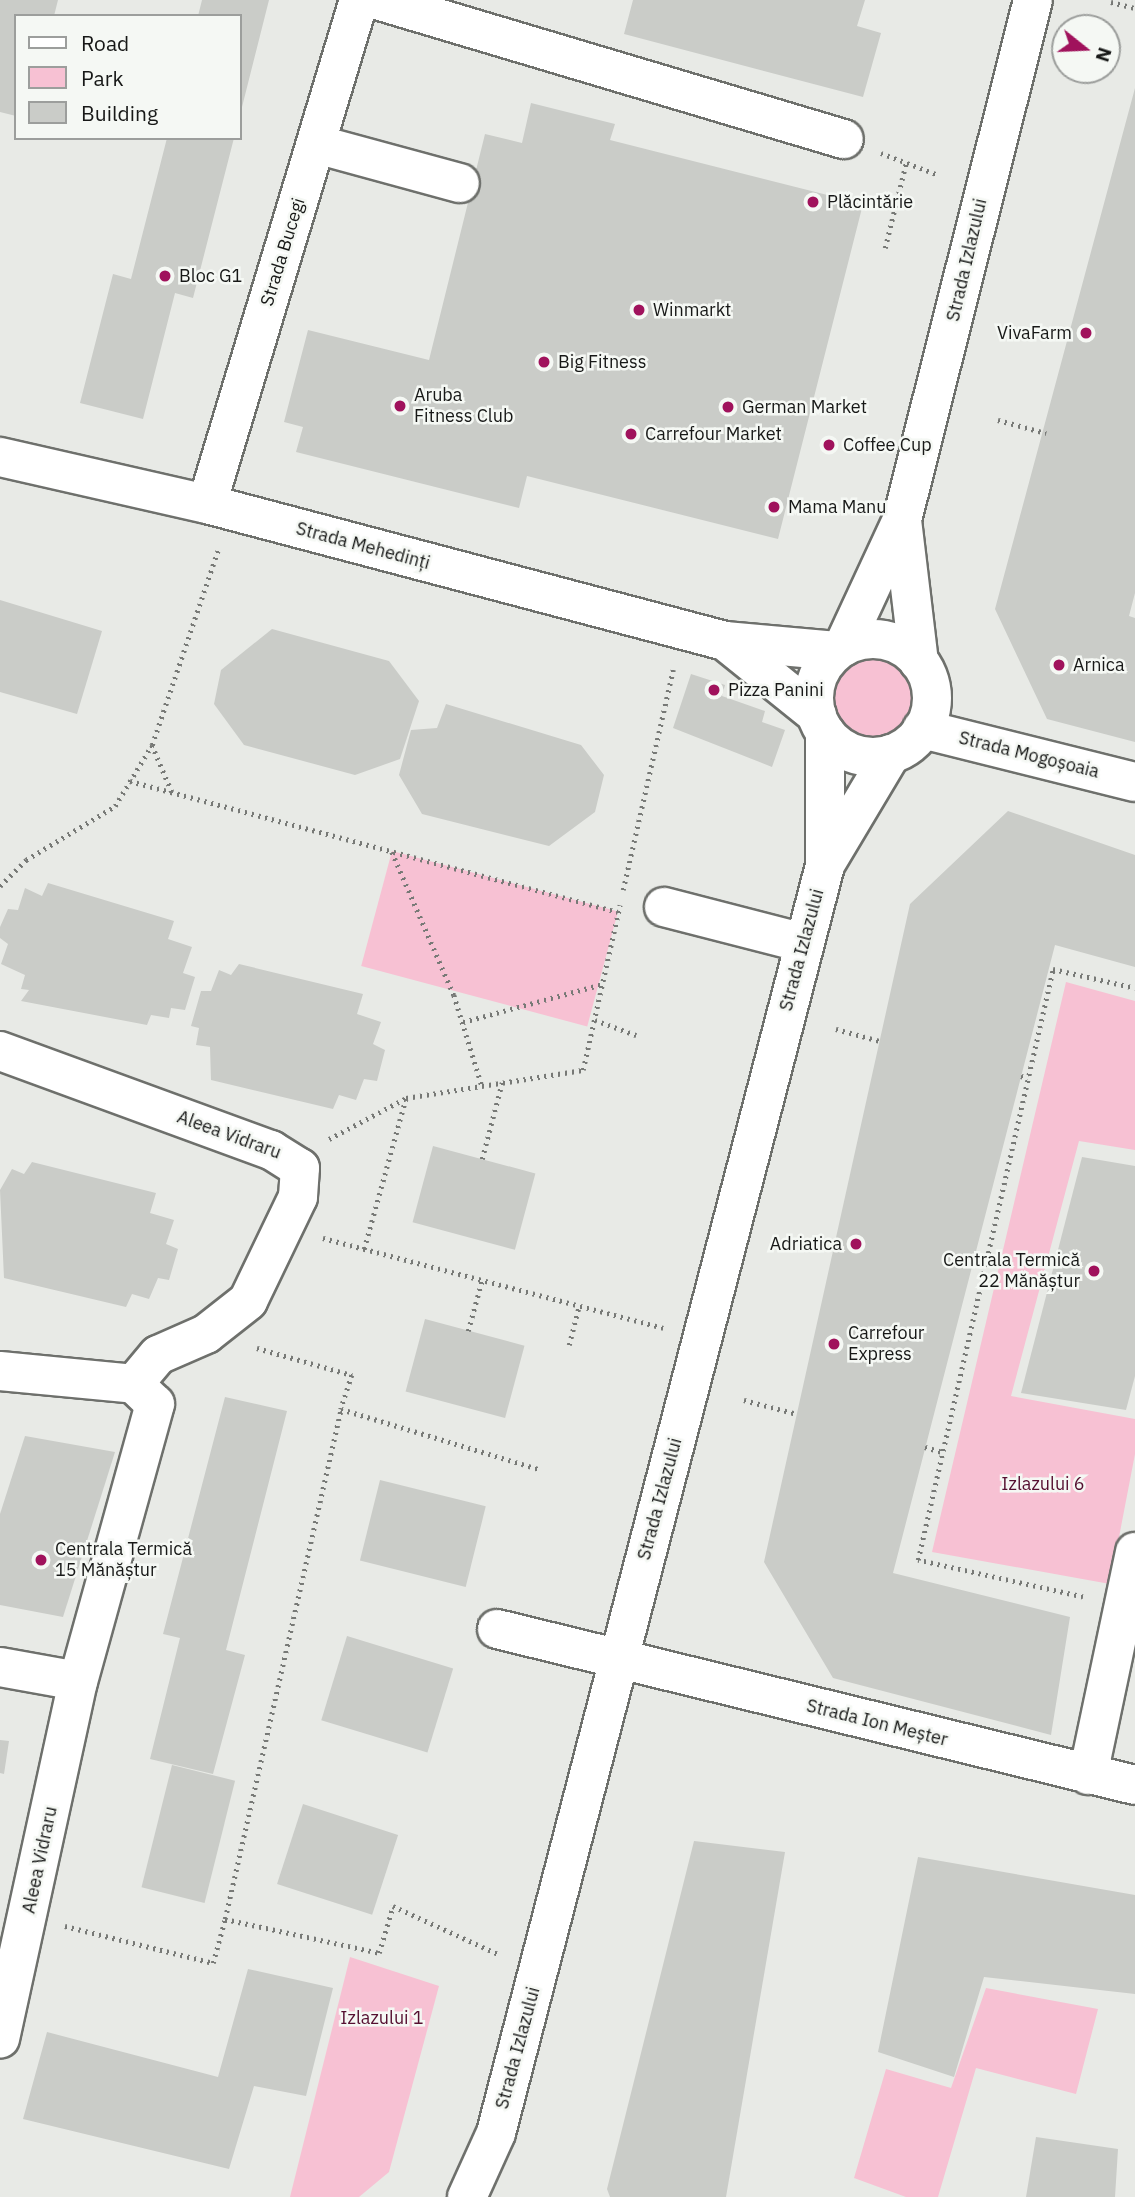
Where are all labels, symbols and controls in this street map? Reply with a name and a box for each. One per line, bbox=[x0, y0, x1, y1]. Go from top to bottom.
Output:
legend bbox=[14, 14, 242, 140]
north arrow bbox=[1051, 14, 1121, 84]
text: Road bbox=[81, 29, 129, 57]
text: N bbox=[1091, 45, 1118, 65]
text: Park bbox=[81, 64, 124, 92]
text: Building bbox=[81, 99, 158, 127]
place label: Plăcintărie bbox=[827, 191, 913, 213]
marker: Plăcintărie bbox=[805, 194, 821, 210]
street label: Strada Bucegi bbox=[256, 195, 310, 309]
street label: Strada Izlazului bbox=[942, 196, 992, 324]
place label: Bloc G1 bbox=[179, 265, 242, 287]
marker: Bloc G1 bbox=[157, 268, 173, 284]
place label: Winmarkt bbox=[653, 299, 731, 321]
marker: Winmarkt bbox=[631, 302, 647, 318]
place label: VivaFarm bbox=[997, 322, 1072, 344]
marker: VivaFarm bbox=[1078, 325, 1094, 341]
place label: Big Fitness bbox=[558, 351, 646, 373]
marker: Big Fitness bbox=[536, 354, 552, 370]
place label: Aruba Fitness Club bbox=[414, 385, 513, 428]
place label: German Market bbox=[742, 396, 867, 418]
marker: Aruba Fitness Club bbox=[392, 398, 408, 414]
marker: German Market bbox=[720, 399, 736, 415]
place label: Carrefour Market bbox=[645, 423, 782, 445]
marker: Carrefour Market bbox=[623, 426, 639, 442]
place label: Coffee Cup bbox=[843, 434, 932, 456]
marker: Coffee Cup bbox=[821, 437, 837, 453]
place label: Mama Manu bbox=[788, 496, 886, 518]
marker: Mama Manu bbox=[766, 499, 782, 515]
street label: Strada Mehedinți bbox=[294, 518, 432, 574]
place label: Arnica bbox=[1073, 654, 1125, 676]
marker: Arnica bbox=[1051, 657, 1067, 673]
place label: Pizza Panini bbox=[728, 679, 824, 701]
marker: Pizza Panini bbox=[706, 682, 722, 698]
street label: Strada Mogoșoaia bbox=[957, 727, 1101, 783]
street label: Strada Izlazului bbox=[775, 887, 829, 1013]
street label: Aleea Vidraru bbox=[174, 1106, 284, 1164]
place label: Adriatica bbox=[770, 1233, 842, 1255]
marker: Adriatica bbox=[848, 1236, 864, 1252]
place label: Centrala Termică 22 Mănăștur bbox=[943, 1250, 1080, 1292]
marker: Centrala Termică 22 Mănăștur bbox=[1086, 1263, 1102, 1279]
place label: Carrefour Express bbox=[848, 1323, 924, 1366]
marker: Carrefour Express bbox=[826, 1336, 842, 1352]
street label: Strada Izlazului bbox=[633, 1436, 687, 1562]
park label: Izlazului 6 bbox=[1001, 1473, 1085, 1495]
place label: Centrala Termică 15 Mănăștur bbox=[55, 1539, 192, 1582]
marker: Centrala Termică 15 Mănăștur bbox=[33, 1552, 49, 1568]
street label: Strada Ion Meșter bbox=[804, 1695, 950, 1751]
street label: Aleea Vidraru bbox=[18, 1804, 62, 1916]
street label: Strada Izlazului bbox=[491, 1985, 545, 2111]
park label: Izlazului 1 bbox=[340, 2007, 424, 2029]

